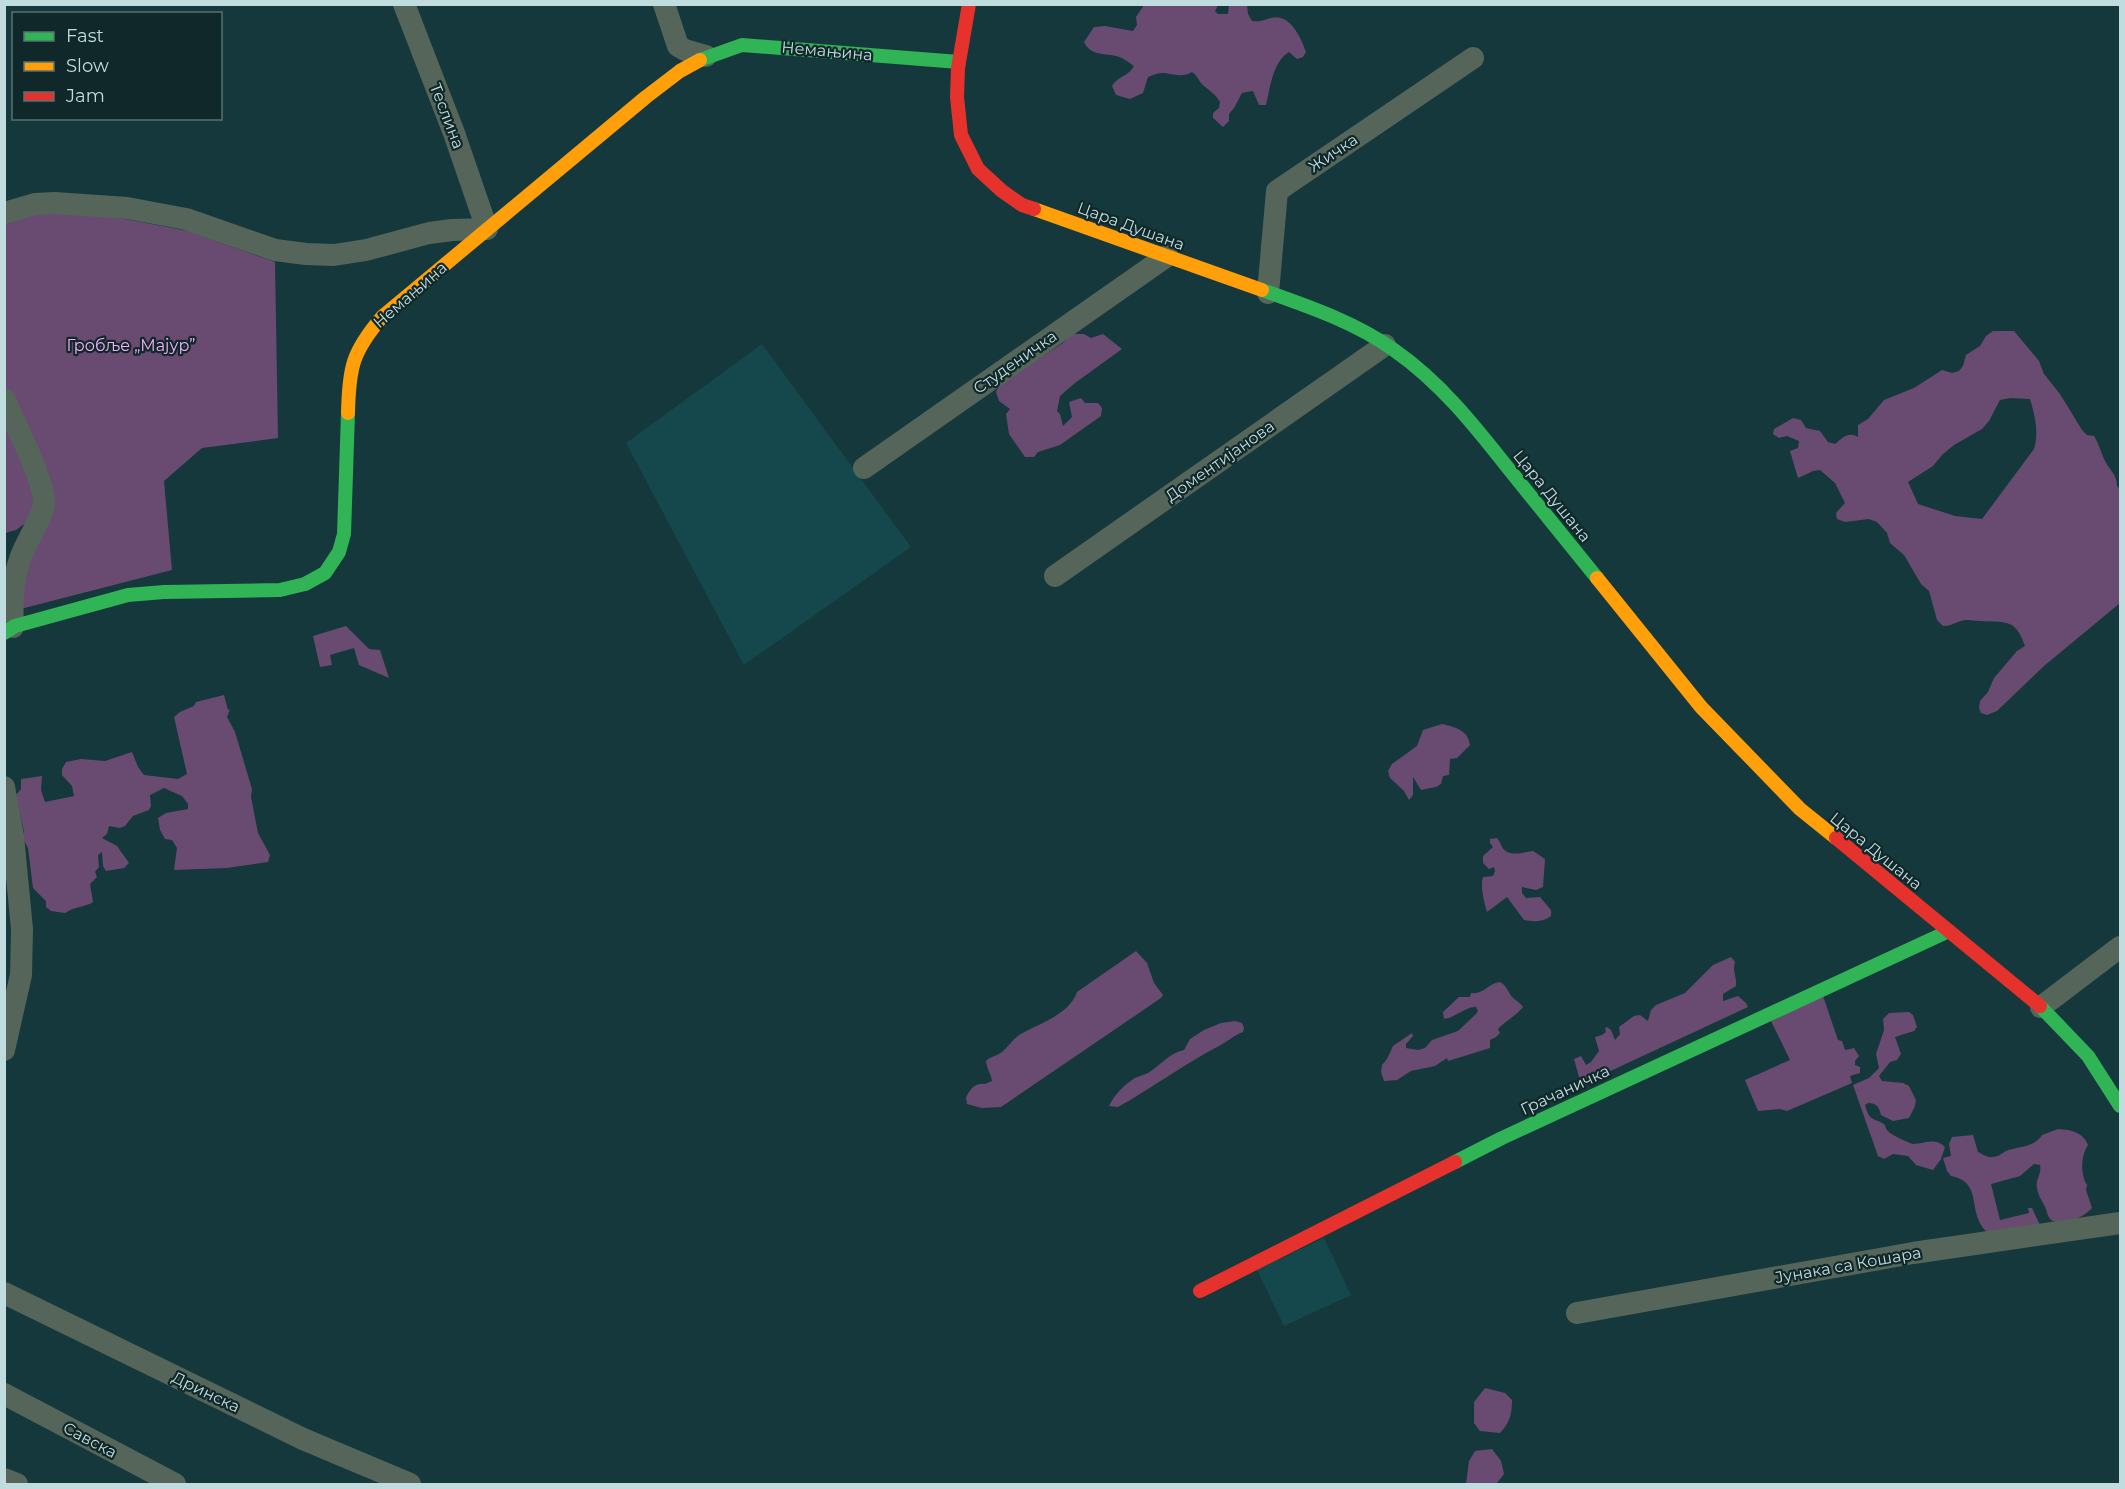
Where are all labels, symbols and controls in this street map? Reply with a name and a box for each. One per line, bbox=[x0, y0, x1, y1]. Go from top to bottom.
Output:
legend bbox=[12, 12, 222, 120]
text: Fast bbox=[66, 25, 104, 47]
street label: Немањина bbox=[781, 38, 873, 64]
text: Slow bbox=[66, 55, 109, 77]
street label: Теслина bbox=[426, 81, 468, 151]
text: Jam bbox=[65, 85, 105, 107]
street label: Жичка bbox=[1305, 130, 1361, 176]
street label: Цара Душана bbox=[1075, 198, 1187, 254]
street label: Немањина bbox=[369, 258, 451, 332]
street label: Студеничка bbox=[970, 326, 1060, 398]
park label: Гробље „Мајур” bbox=[67, 336, 195, 355]
street label: Доментијанова bbox=[1162, 416, 1278, 506]
street label: Цара Душана bbox=[1509, 446, 1595, 546]
street label: Цара Душана bbox=[1826, 808, 1926, 894]
street label: Грачаничка bbox=[1517, 1061, 1613, 1119]
street label: Јунака са Кошара bbox=[1773, 1243, 1923, 1287]
street label: Дринска bbox=[169, 1367, 243, 1417]
street label: Савска bbox=[60, 1418, 120, 1462]

